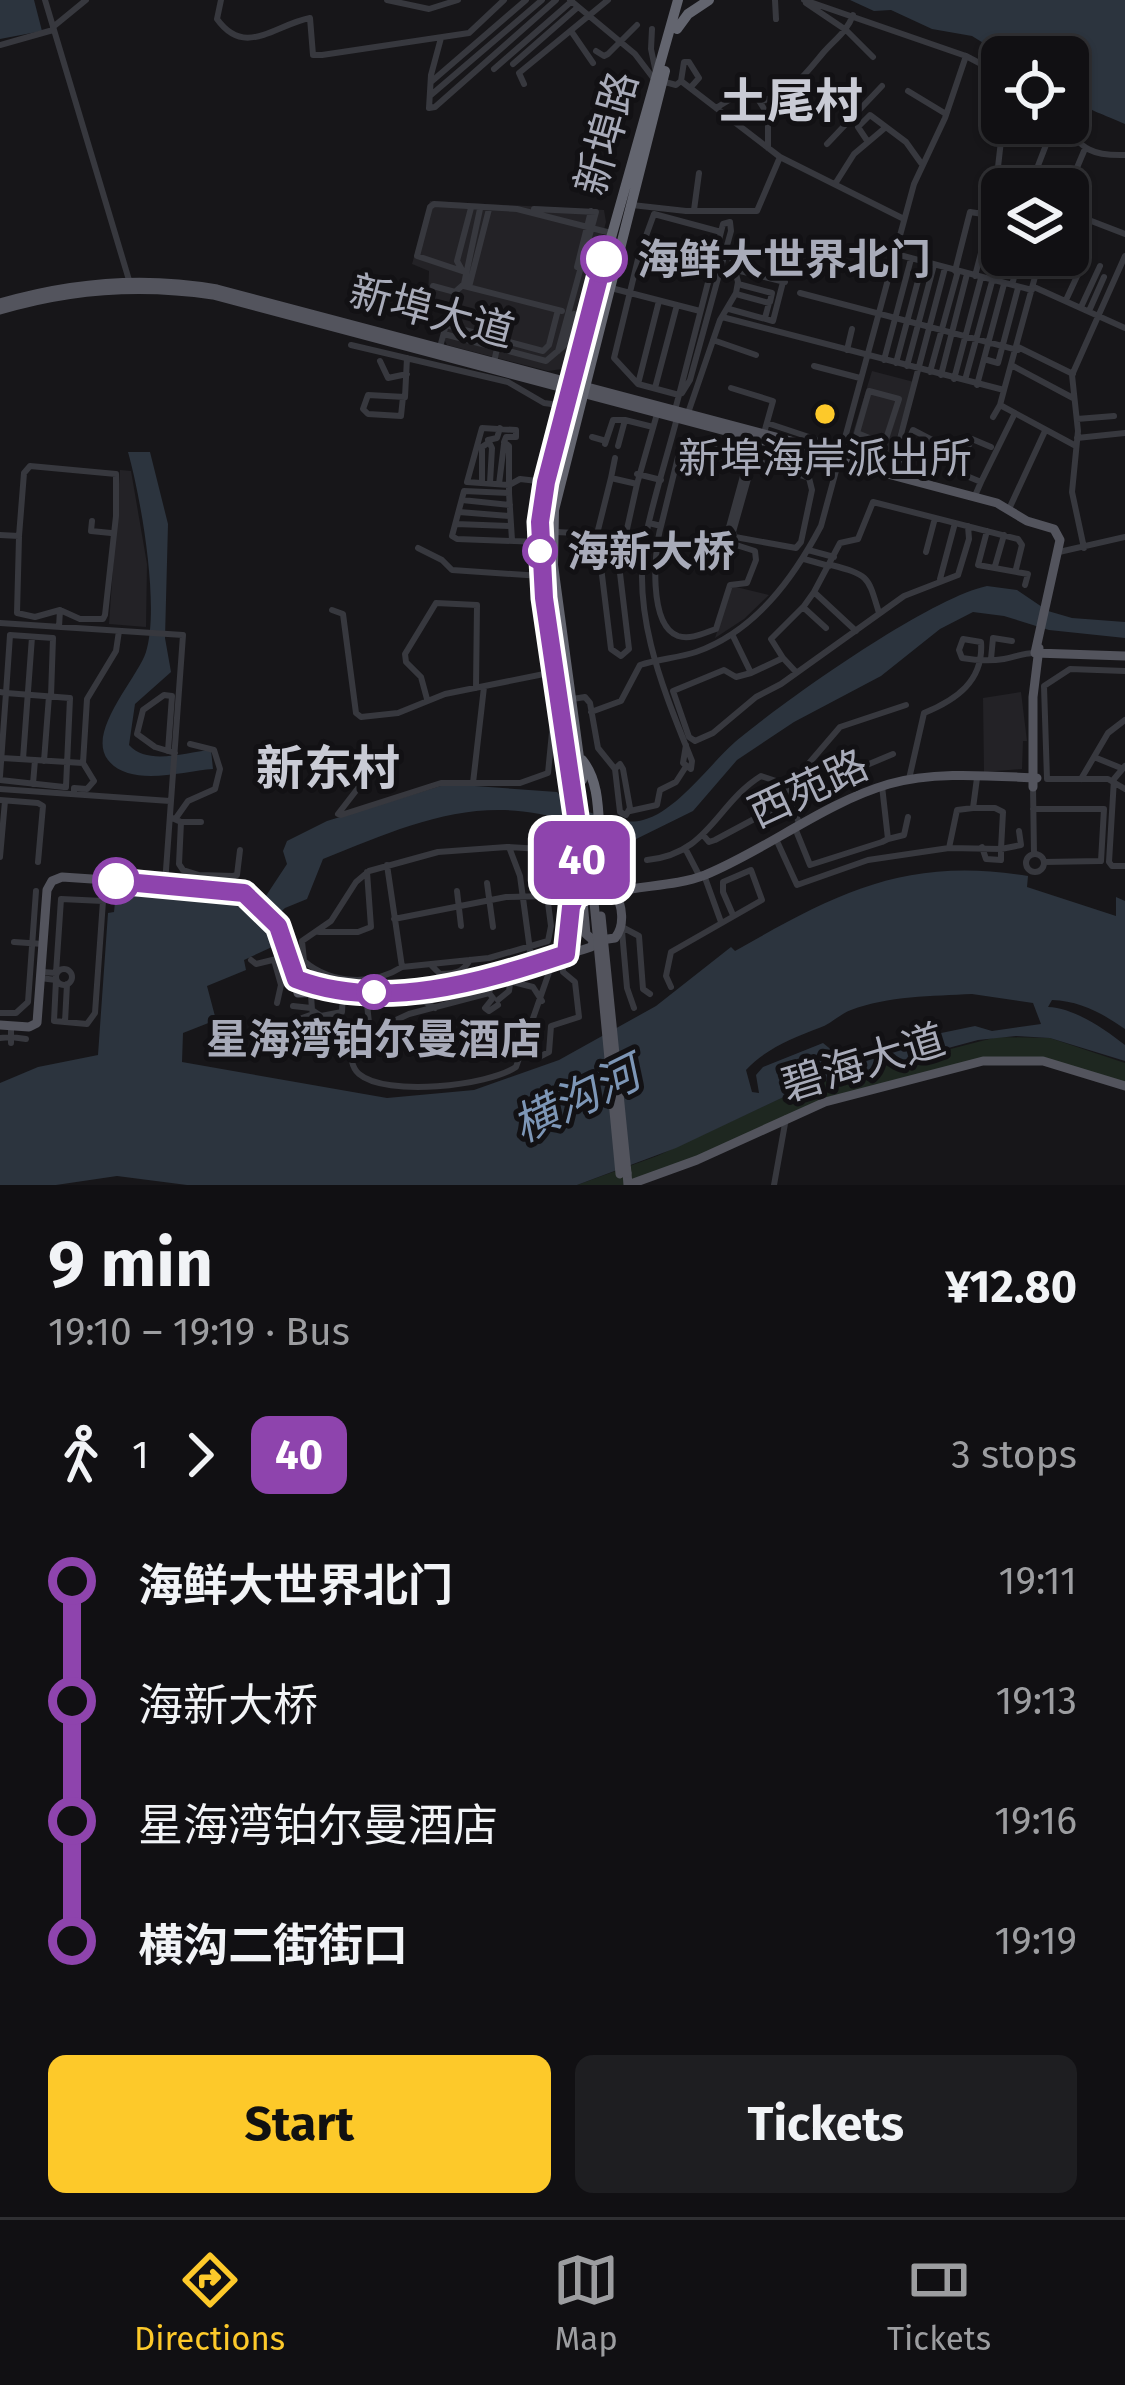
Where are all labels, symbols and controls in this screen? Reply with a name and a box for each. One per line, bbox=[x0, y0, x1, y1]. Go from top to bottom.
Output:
map controls bbox=[981, 36, 1089, 276]
button: locate bbox=[981, 36, 1089, 144]
street label: 新埠路 bbox=[566, 66, 648, 201]
district label: 土尾村 bbox=[719, 73, 863, 131]
button: layers bbox=[981, 168, 1089, 276]
place label: 海鲜大世界北门 bbox=[637, 235, 931, 285]
marker: 海鲜大世界北门 bbox=[582, 237, 626, 281]
street label: 新埠大道 bbox=[344, 266, 519, 358]
marker: 新埠海岸派出所 bbox=[812, 401, 838, 427]
place label: 新埠海岸派出所 bbox=[678, 434, 972, 484]
place label: 海新大桥 bbox=[567, 527, 735, 577]
marker: 海新大桥 bbox=[524, 535, 556, 567]
district label: 新东村 bbox=[256, 740, 400, 798]
street label: 西苑路 bbox=[741, 740, 876, 838]
line badge: 40 bbox=[528, 821, 636, 899]
text: 40 bbox=[558, 835, 606, 885]
unlabelled marker bbox=[94, 859, 138, 903]
marker: 星海湾铂尔曼酒店 bbox=[358, 976, 390, 1008]
street label: 碧海大道 bbox=[776, 1014, 951, 1111]
place label: 星海湾铂尔曼酒店 bbox=[206, 1015, 542, 1065]
water label: 横沟河 bbox=[504, 1043, 656, 1154]
text: 9 min bbox=[48, 1224, 213, 1303]
text: ¥12.80 bbox=[945, 1260, 1077, 1314]
text: 19:10 – 19:19 · Bus bbox=[48, 1309, 350, 1355]
icon: walk bbox=[48, 1422, 114, 1488]
icon: forward bbox=[167, 1422, 233, 1488]
text: 40 bbox=[275, 1430, 323, 1480]
text: 1 bbox=[132, 1432, 149, 1478]
text: 3 stops bbox=[951, 1432, 1077, 1478]
text: 19:11 bbox=[999, 1558, 1077, 1604]
text: 海鲜大世界北门 bbox=[138, 1559, 453, 1613]
text: 19:13 bbox=[995, 1678, 1077, 1724]
text: 海新大桥 bbox=[138, 1679, 318, 1733]
text: 19:16 bbox=[994, 1798, 1077, 1844]
text: 星海湾铂尔曼酒店 bbox=[138, 1799, 498, 1853]
text: 19:19 bbox=[994, 1918, 1077, 1964]
text: 横沟二街街口 bbox=[138, 1919, 408, 1973]
button: Start bbox=[48, 2055, 551, 2193]
button: Tickets bbox=[575, 2055, 1077, 2193]
tab: Directions bbox=[134, 2247, 285, 2359]
tab: Map bbox=[553, 2247, 619, 2359]
tab: Tickets bbox=[887, 2247, 991, 2359]

